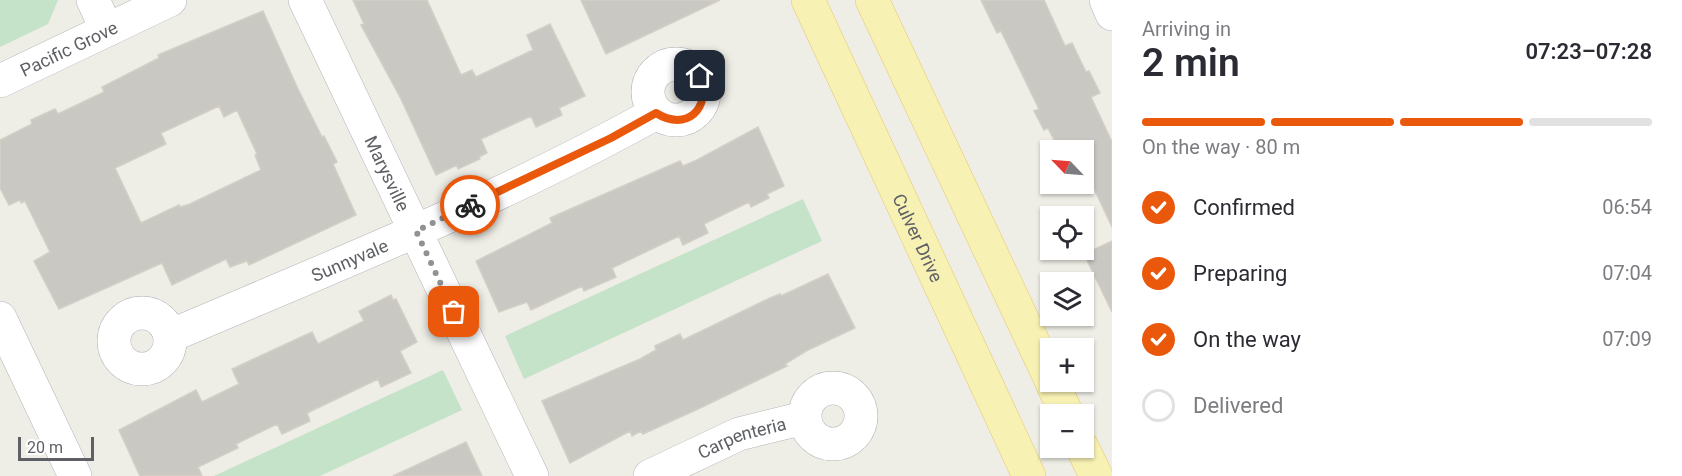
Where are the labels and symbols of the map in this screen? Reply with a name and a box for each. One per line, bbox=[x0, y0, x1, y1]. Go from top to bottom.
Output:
street label: Pacific Grove bbox=[17, 16, 121, 80]
pin bbox=[674, 50, 725, 101]
street label: Marysville bbox=[361, 132, 415, 214]
north arrow bbox=[1040, 140, 1094, 194]
courier bbox=[440, 175, 500, 235]
street label: Culver Drive bbox=[889, 190, 948, 285]
street label: Sunnyvale bbox=[308, 234, 391, 285]
pin bbox=[428, 286, 479, 337]
street label: Carpenteria bbox=[694, 412, 788, 463]
scale bar bbox=[18, 434, 94, 462]

